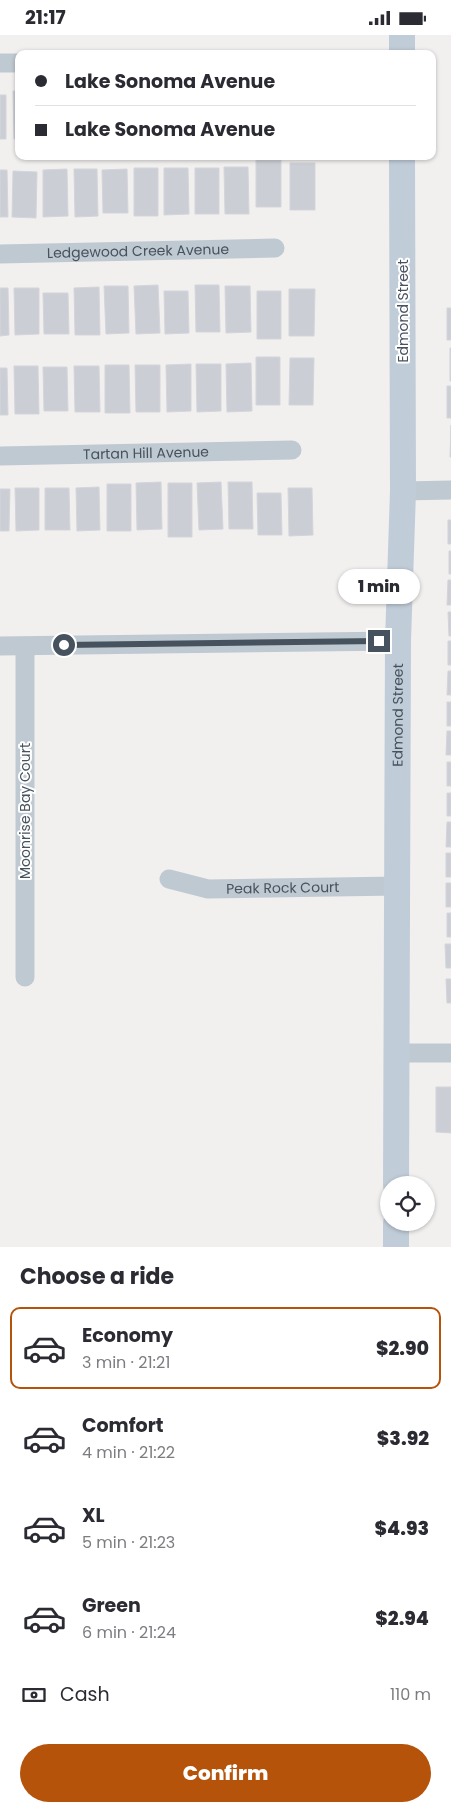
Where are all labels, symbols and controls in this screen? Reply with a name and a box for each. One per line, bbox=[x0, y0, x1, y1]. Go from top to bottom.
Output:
text: 21:17 bbox=[25, 4, 66, 31]
text: Lake Sonoma Avenue bbox=[65, 68, 275, 95]
text: Lake Sonoma Avenue bbox=[65, 116, 275, 143]
street label: Ledgewood Creek Avenue bbox=[47, 239, 229, 263]
street label: Edmond Street bbox=[393, 259, 413, 363]
street label: Tartan Hill Avenue bbox=[83, 442, 209, 464]
callout: 1 min bbox=[338, 569, 420, 603]
text: 1 min bbox=[358, 575, 400, 598]
route end bbox=[368, 630, 390, 652]
route start bbox=[53, 634, 75, 656]
street label: Edmond Street bbox=[388, 663, 408, 767]
street label: Moonrise Bay Court bbox=[15, 743, 35, 879]
street label: Peak Rock Court bbox=[226, 877, 340, 899]
map controls bbox=[380, 1176, 435, 1231]
button: locate bbox=[380, 1176, 435, 1231]
text: Choose a ride bbox=[20, 1261, 174, 1292]
text: Economy bbox=[82, 1322, 173, 1349]
icon: car bbox=[22, 1326, 67, 1371]
text: $2.90 bbox=[376, 1335, 429, 1362]
text: 3 min · 21:21 bbox=[82, 1351, 170, 1374]
text: Comfort bbox=[82, 1412, 164, 1439]
icon: car bbox=[22, 1416, 67, 1461]
text: $3.92 bbox=[377, 1425, 429, 1452]
text: 4 min · 21:22 bbox=[82, 1441, 175, 1464]
text: XL bbox=[82, 1502, 105, 1529]
icon: car bbox=[22, 1506, 67, 1551]
text: $4.93 bbox=[374, 1515, 429, 1542]
text: 5 min · 21:23 bbox=[82, 1531, 175, 1554]
text: Green bbox=[82, 1592, 141, 1619]
icon: car bbox=[22, 1596, 67, 1641]
text: $2.94 bbox=[375, 1605, 429, 1632]
text: 6 min · 21:24 bbox=[82, 1621, 176, 1644]
icon: cash bbox=[20, 1681, 48, 1709]
text: Cash bbox=[60, 1681, 110, 1708]
text: 110 m bbox=[390, 1683, 431, 1706]
button: Confirm bbox=[20, 1744, 431, 1802]

